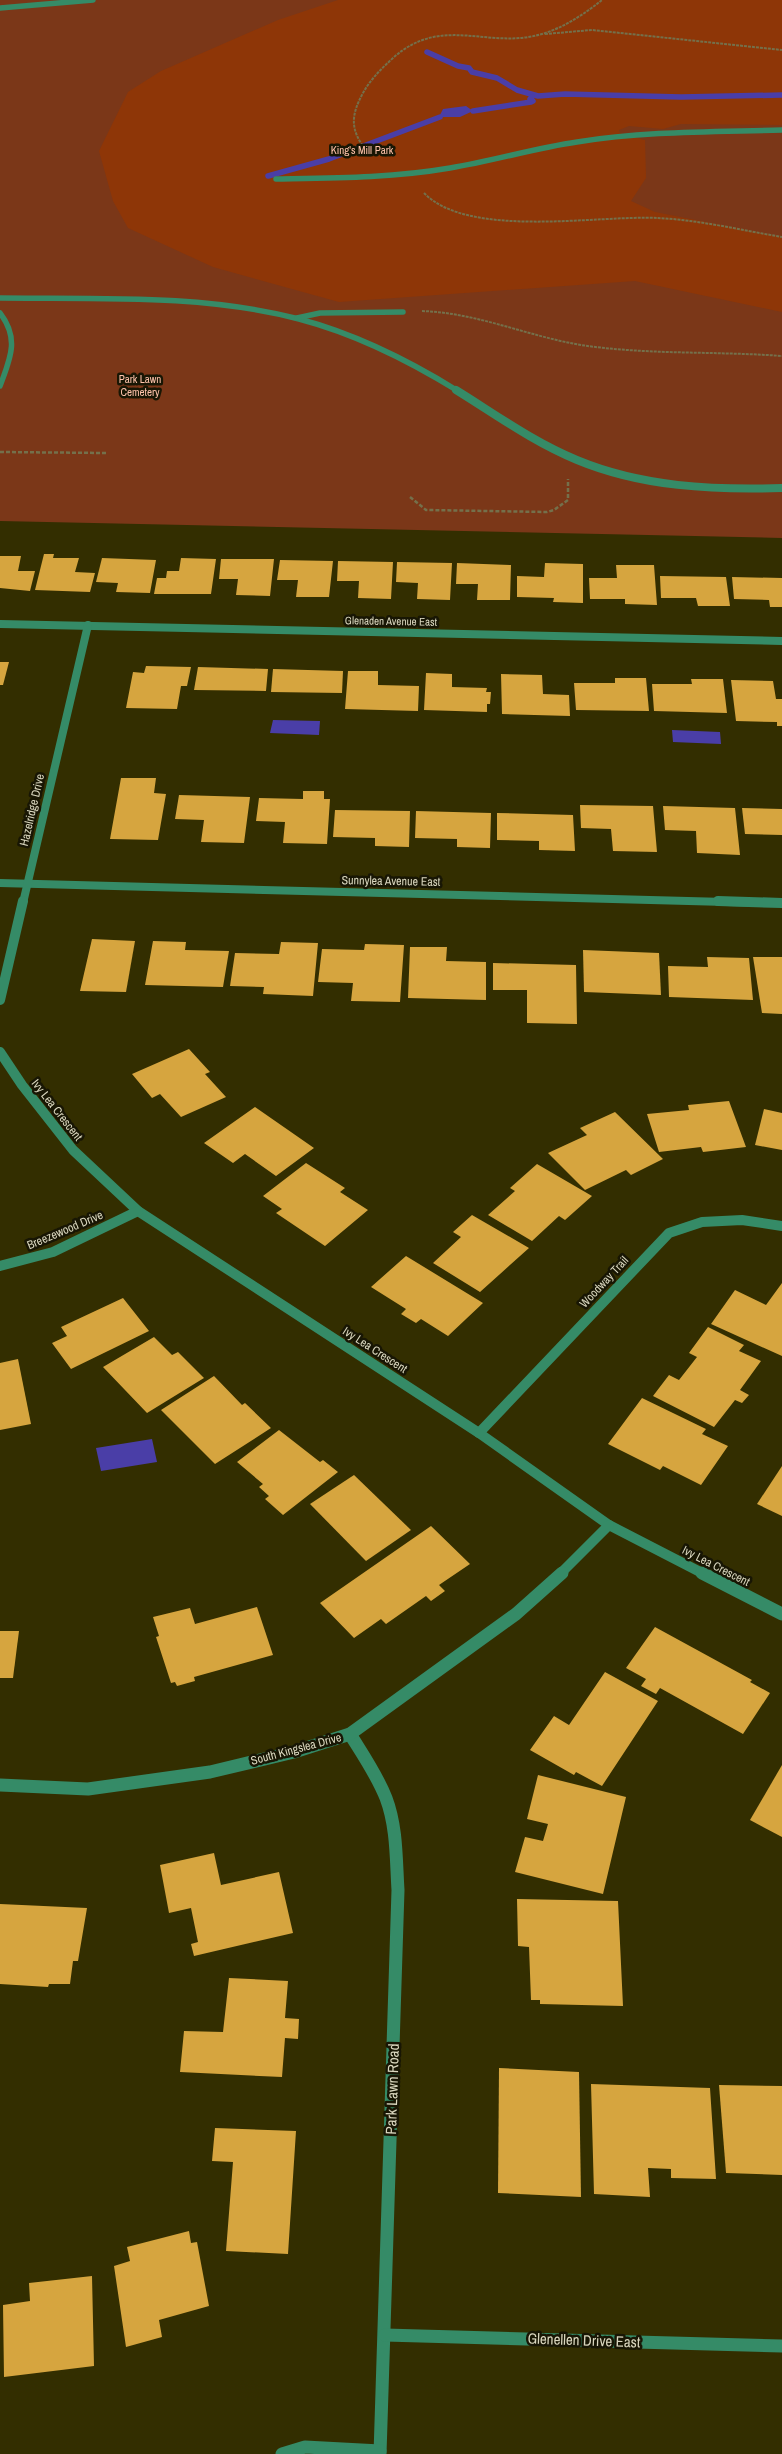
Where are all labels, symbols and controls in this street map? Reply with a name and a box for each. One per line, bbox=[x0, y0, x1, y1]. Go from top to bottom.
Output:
park label: King's Mill Park bbox=[331, 143, 394, 157]
park label: Park Lawn Cemetery bbox=[119, 372, 161, 399]
street label: Glenaden Avenue East bbox=[345, 613, 438, 629]
street label: Hazelridge Drive bbox=[16, 772, 48, 848]
street label: Sunnylea Avenue East bbox=[341, 872, 441, 890]
street label: Ivy Lea Crescent bbox=[28, 1076, 86, 1144]
street label: Breezewood Drive bbox=[25, 1207, 105, 1253]
street label: Woodway Trail bbox=[576, 1253, 632, 1311]
street label: Ivy Lea Crescent bbox=[340, 1323, 411, 1377]
street label: Ivy Lea Crescent bbox=[679, 1542, 753, 1590]
street label: South Kingslea Drive bbox=[249, 1729, 343, 1769]
street label: Park Lawn Road bbox=[380, 2043, 404, 2135]
street label: Glenellen Drive East bbox=[527, 2328, 641, 2352]

